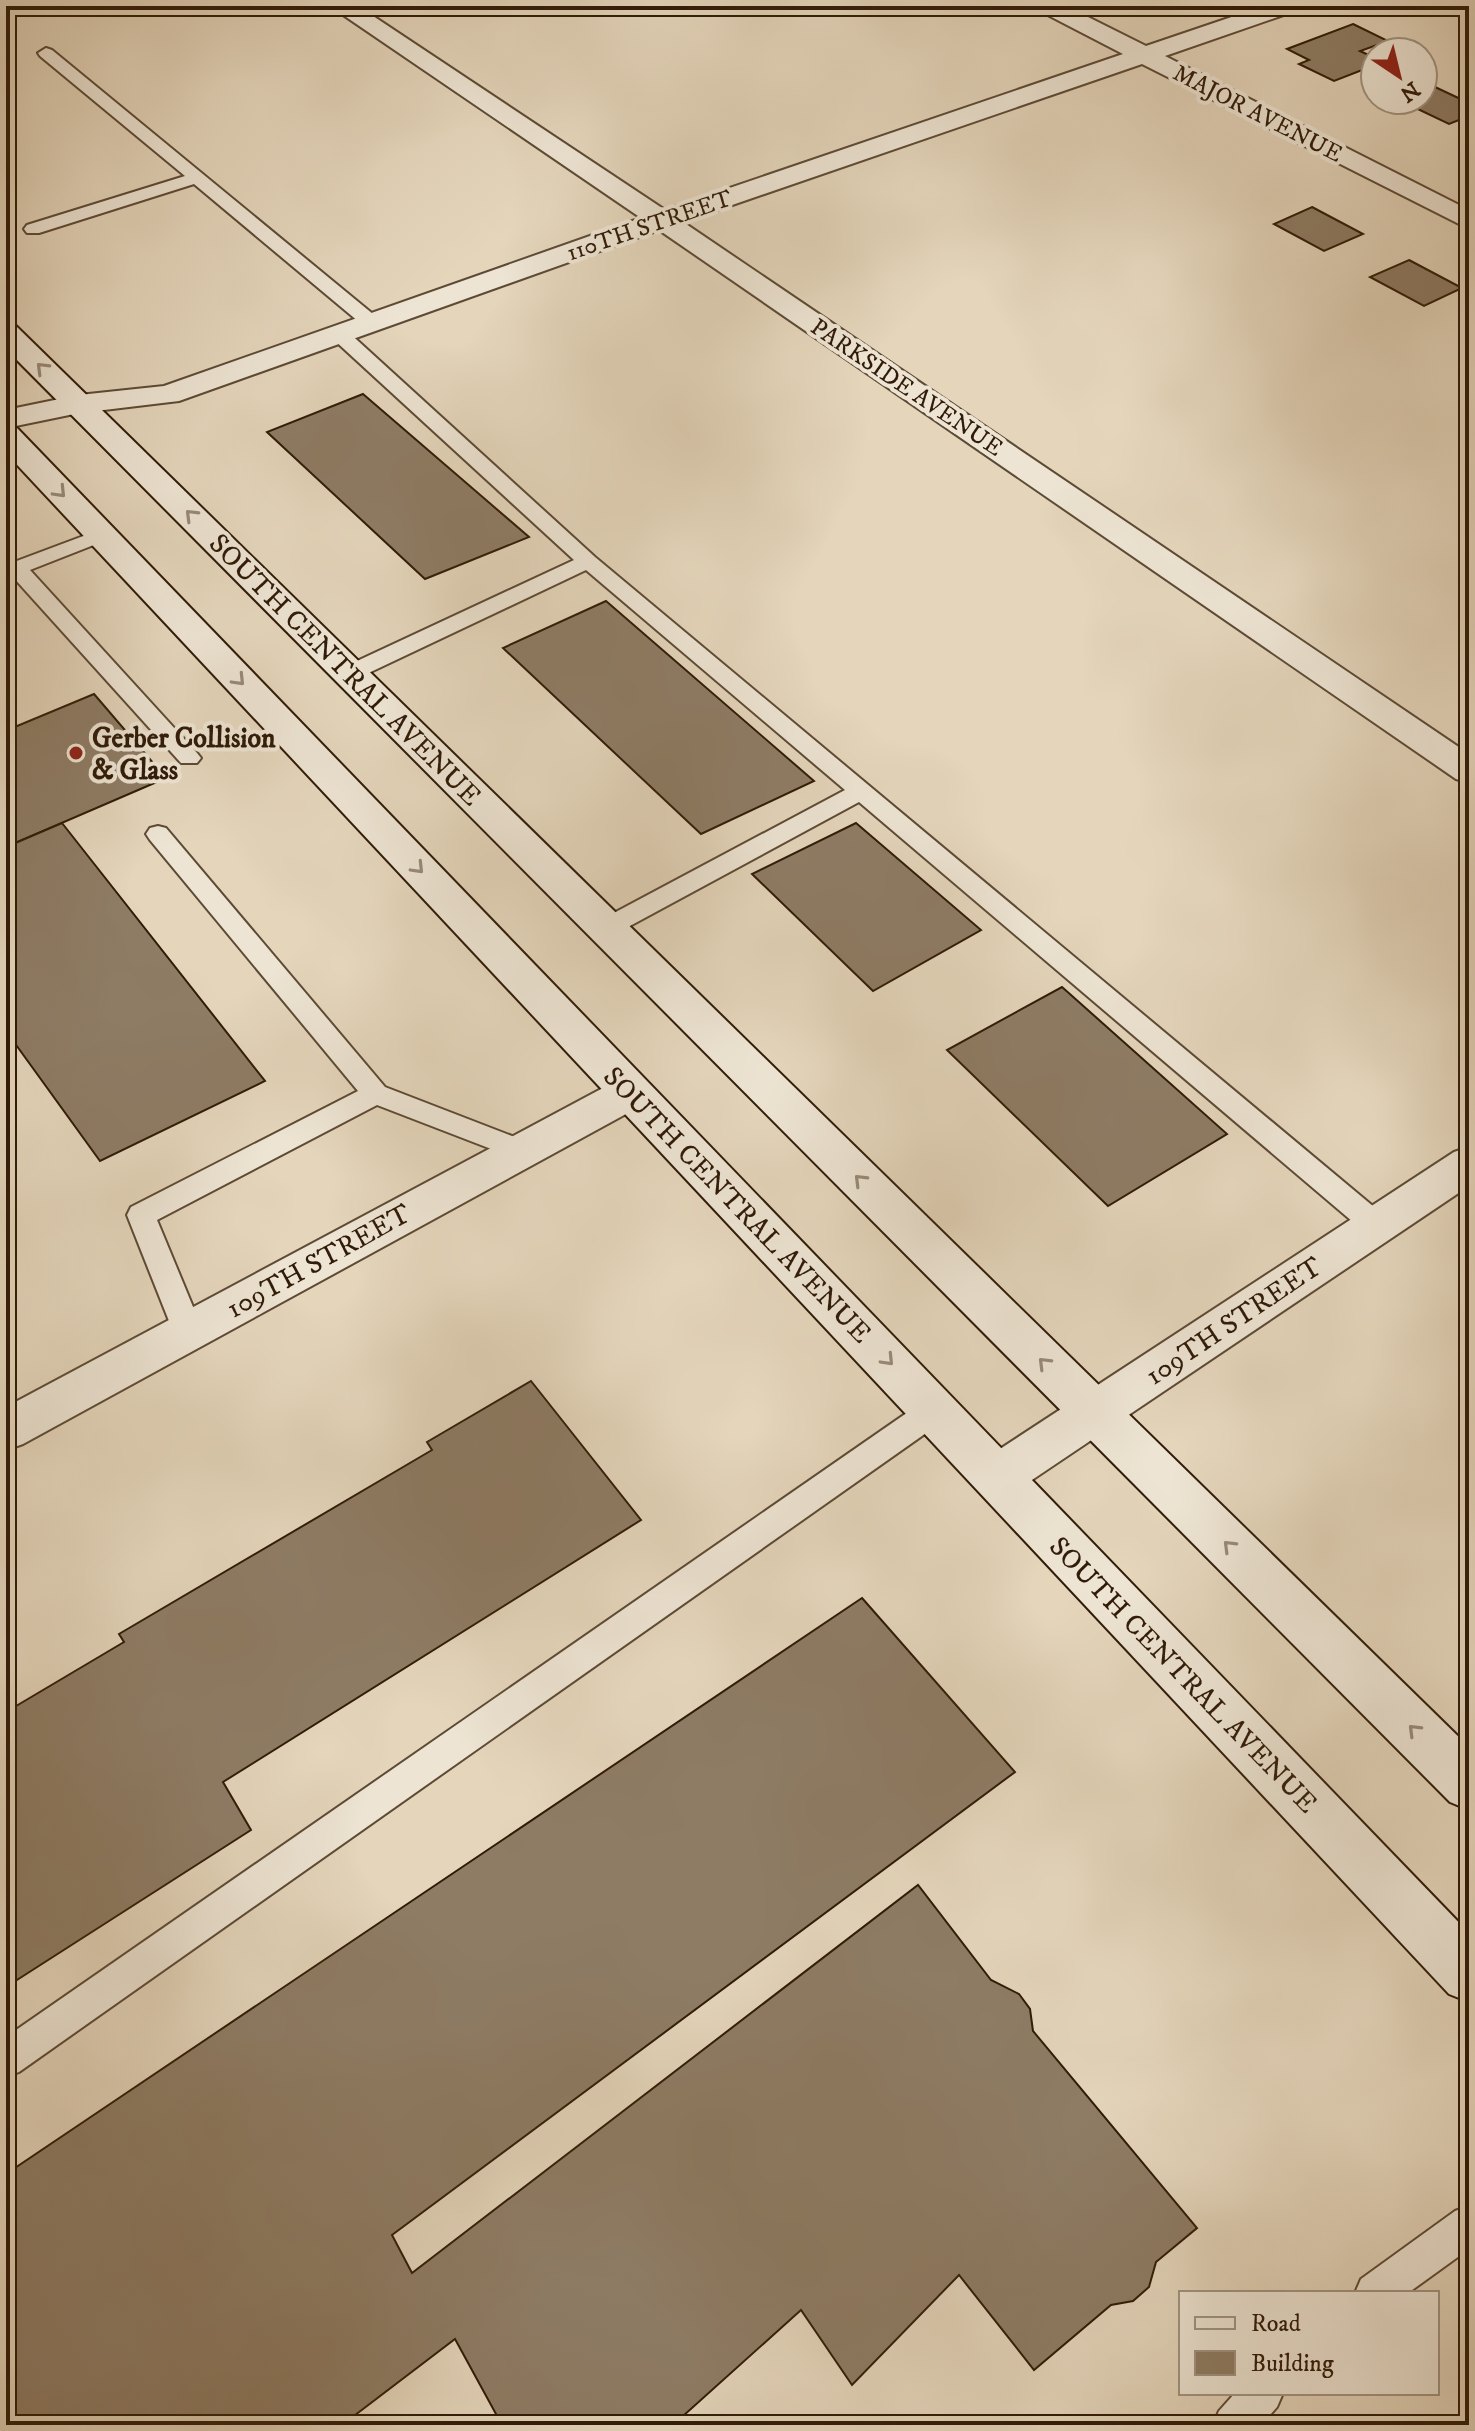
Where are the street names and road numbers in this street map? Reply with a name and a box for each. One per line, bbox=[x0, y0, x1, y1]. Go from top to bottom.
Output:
street label: MAJOR AVENUE bbox=[1168, 58, 1347, 170]
street label: 110TH STREET bbox=[563, 184, 736, 268]
street label: PARKSIDE AVENUE bbox=[805, 312, 1008, 463]
street label: SOUTH CENTRAL AVENUE bbox=[201, 526, 489, 814]
street label: SOUTH CENTRAL AVENUE bbox=[595, 1059, 878, 1351]
street label: 109TH STREET bbox=[220, 1196, 417, 1326]
street label: 109TH STREET bbox=[1139, 1249, 1329, 1393]
street label: SOUTH CENTRAL AVENUE bbox=[1041, 1529, 1324, 1821]

